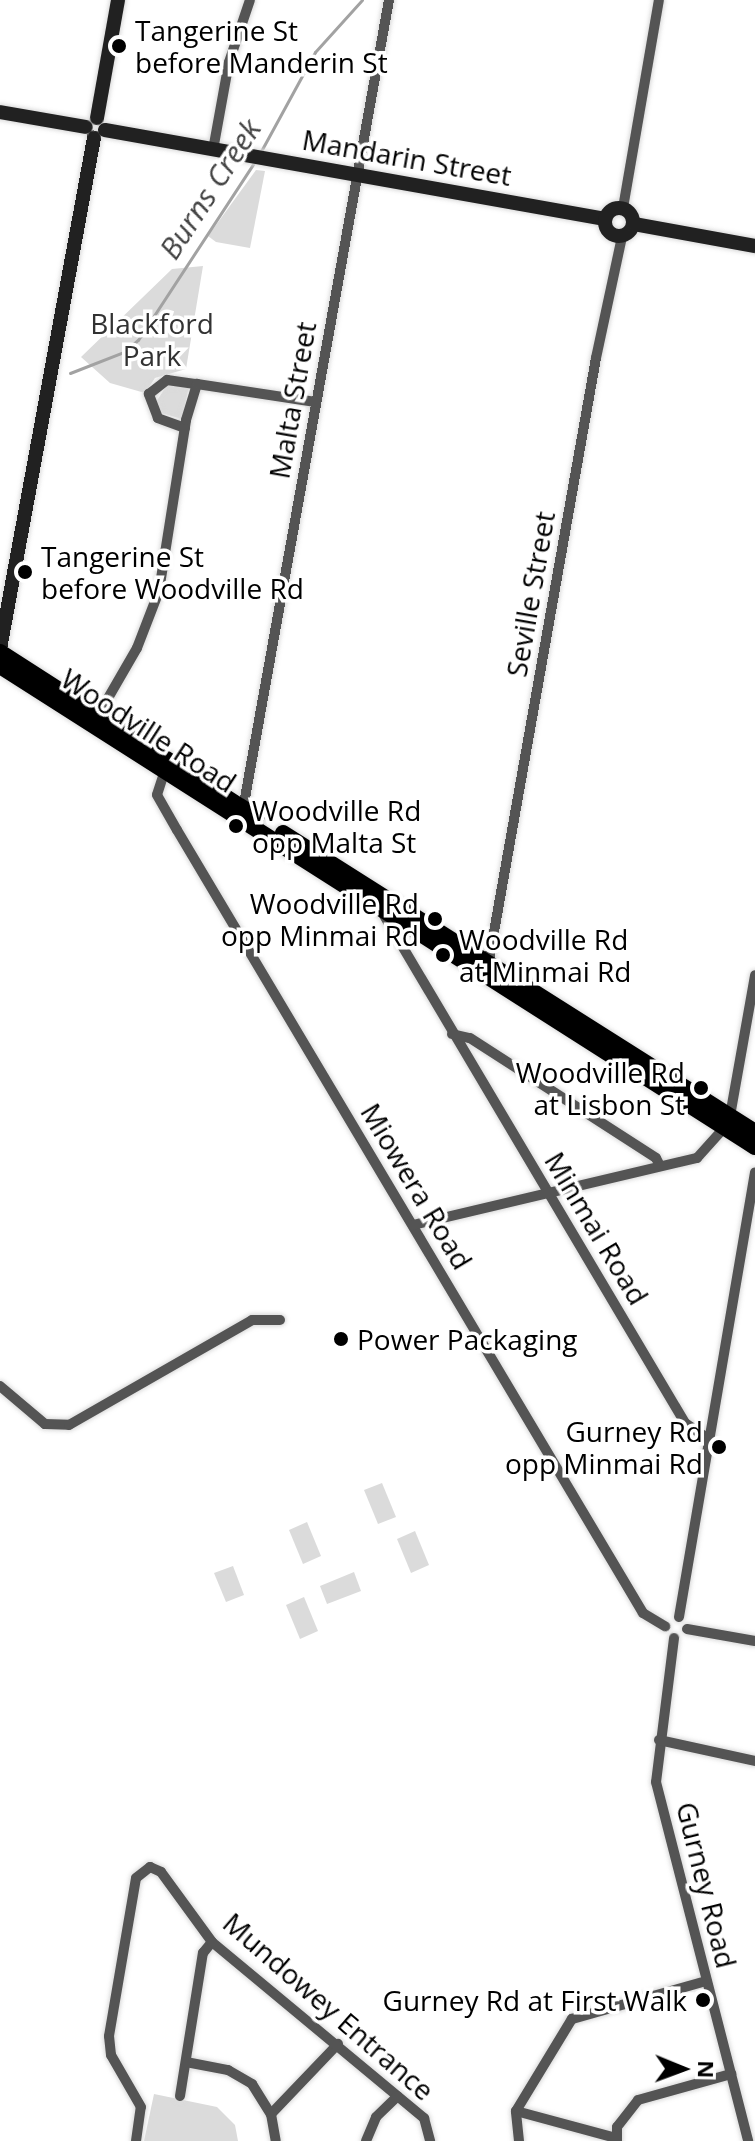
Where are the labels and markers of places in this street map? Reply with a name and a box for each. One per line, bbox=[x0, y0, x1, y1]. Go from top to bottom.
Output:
place label: Tangerine St before Manderin St bbox=[135, 13, 388, 79]
marker: Tangerine St before Manderin St bbox=[110, 37, 128, 55]
place label: Tangerine St before Woodville Rd bbox=[41, 539, 304, 605]
marker: Tangerine St before Woodville Rd bbox=[16, 563, 34, 581]
place label: Woodville Rd opp Malta St bbox=[252, 793, 421, 859]
marker: Woodville Rd opp Malta St bbox=[227, 817, 245, 835]
place label: Woodville Rd opp Minmai Rd bbox=[221, 886, 419, 952]
marker: Woodville Rd opp Minmai Rd bbox=[426, 910, 444, 928]
place label: Woodville Rd at Minmai Rd bbox=[459, 922, 631, 988]
marker: Woodville Rd at Minmai Rd bbox=[434, 946, 452, 964]
place label: Woodville Rd at Lisbon St bbox=[516, 1055, 685, 1121]
marker: Woodville Rd at Lisbon St bbox=[692, 1079, 710, 1097]
place label: Power Packaging bbox=[357, 1322, 578, 1356]
marker: Power Packaging bbox=[332, 1330, 350, 1348]
place label: Gurney Rd opp Minmai Rd bbox=[505, 1414, 703, 1480]
marker: Gurney Rd opp Minmai Rd bbox=[710, 1438, 728, 1456]
place label: Gurney Rd at First Walk bbox=[383, 1983, 687, 2017]
marker: Gurney Rd at First Walk bbox=[694, 1991, 712, 2009]

